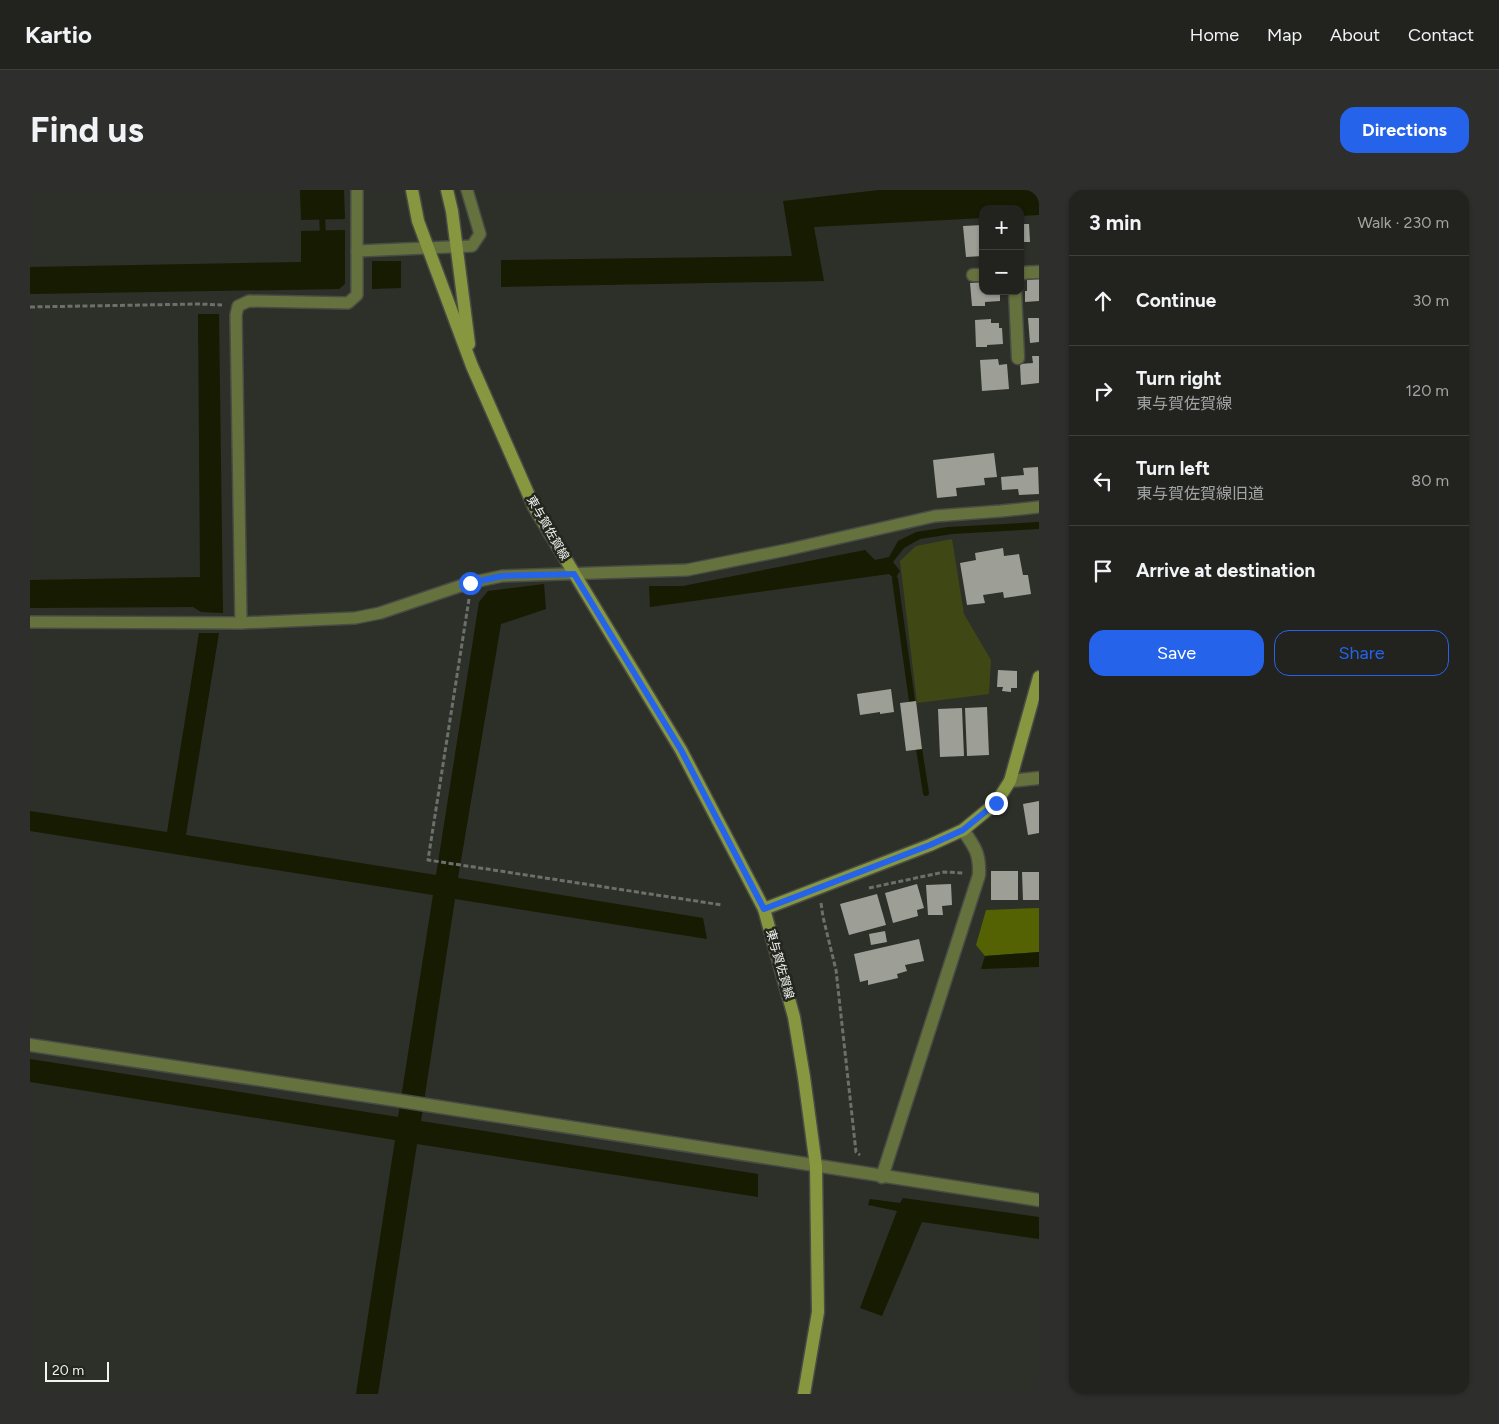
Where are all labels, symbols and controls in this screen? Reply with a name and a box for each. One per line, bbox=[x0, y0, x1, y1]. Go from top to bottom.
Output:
text: Kartio bbox=[25, 20, 92, 49]
text: Home bbox=[1190, 24, 1239, 46]
text: Map bbox=[1267, 24, 1302, 46]
text: About bbox=[1330, 24, 1380, 46]
text: Contact bbox=[1408, 24, 1474, 46]
button: Directions bbox=[1340, 107, 1469, 153]
text: Find us bbox=[30, 109, 144, 151]
map controls bbox=[979, 205, 1024, 295]
button: + bbox=[979, 205, 1024, 250]
text: 3 min bbox=[1089, 210, 1141, 235]
text: Walk · 230 m bbox=[1357, 213, 1449, 232]
button: − bbox=[979, 250, 1024, 295]
icon: ahead bbox=[1089, 287, 1117, 315]
text: Continue bbox=[1136, 289, 1216, 312]
text: 30 m bbox=[1412, 291, 1449, 310]
text: Turn right bbox=[1136, 367, 1222, 390]
icon: right bbox=[1089, 377, 1117, 405]
text: 120 m bbox=[1406, 381, 1449, 400]
text: 東与賀佐賀線 bbox=[1136, 394, 1232, 413]
text: Turn left bbox=[1136, 457, 1210, 480]
icon: left bbox=[1089, 467, 1117, 495]
text: 80 m bbox=[1411, 471, 1449, 490]
text: 東与賀佐賀線旧道 bbox=[1136, 484, 1264, 503]
street label: 東与賀佐賀線 bbox=[524, 493, 572, 563]
icon: arrive bbox=[1089, 557, 1117, 585]
text: Arrive at destination bbox=[1136, 559, 1315, 582]
route start bbox=[459, 572, 482, 595]
button: Save bbox=[1089, 630, 1264, 676]
button: Share bbox=[1274, 630, 1449, 676]
route end bbox=[985, 792, 1008, 815]
street label: 東与賀佐賀線 bbox=[763, 927, 797, 1001]
scale bar bbox=[45, 1359, 109, 1382]
text: 20 m bbox=[52, 1362, 84, 1379]

